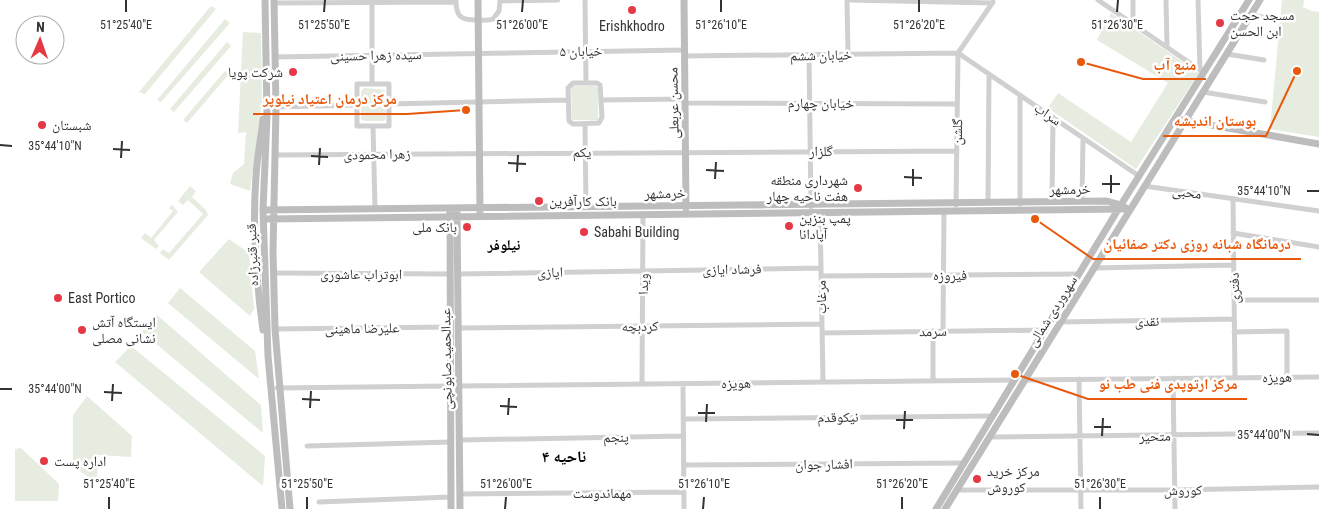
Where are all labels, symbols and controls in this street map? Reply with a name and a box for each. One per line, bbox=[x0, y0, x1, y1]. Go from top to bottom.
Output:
marker: Erishkhodro bbox=[626, 4, 638, 16]
place label: مسجد حجت ابن الحسن bbox=[1230, 7, 1295, 40]
north arrow bbox=[15, 15, 65, 65]
marker: مسجد حجت ابن الحسن bbox=[1214, 17, 1226, 29]
text: 51°25'40"E bbox=[100, 18, 152, 32]
text: 51°25'50"E bbox=[298, 18, 350, 32]
text: 51°26'00"E bbox=[496, 18, 548, 32]
place label: Erishkhodro bbox=[599, 18, 665, 34]
text: 51°26'10"E bbox=[695, 18, 747, 32]
text: 51°26'20"E bbox=[893, 18, 945, 32]
text: 51°26'30"E bbox=[1091, 18, 1143, 32]
text: N bbox=[36, 19, 45, 35]
street label: خیابان ۵ bbox=[560, 43, 603, 60]
street label: سیده زهرا حسینی bbox=[330, 46, 422, 65]
street label: خیابان ششم bbox=[790, 46, 852, 66]
callout: منبع آب bbox=[1143, 49, 1206, 79]
text: منبع آب bbox=[1154, 56, 1196, 75]
place label: شرکت پویا bbox=[228, 64, 283, 81]
marker: شرکت پویا bbox=[287, 66, 299, 78]
street label: محسن عربعلی bbox=[664, 67, 683, 139]
callout: مرکز درمان اعتیاد نیلوپر bbox=[253, 84, 407, 114]
text: مرکز درمان اعتیاد نیلوپر bbox=[262, 90, 397, 108]
street label: خیابان چهارم bbox=[788, 95, 854, 113]
street label: سراب bbox=[1031, 99, 1065, 130]
callout: بوستان اندیشه bbox=[1163, 106, 1266, 136]
text: بوستان اندیشه bbox=[1174, 112, 1256, 130]
place label: شبستان bbox=[52, 117, 91, 134]
street label: گلشن bbox=[949, 118, 966, 146]
marker: شبستان bbox=[36, 119, 48, 131]
text: 35°44'10"N bbox=[28, 139, 82, 153]
street label: گلزار bbox=[808, 143, 833, 160]
street label: یکم bbox=[573, 144, 592, 162]
street label: زهرا محمودی bbox=[343, 145, 411, 164]
place label: شهرداری منطقه هفت ناحیه چهار bbox=[766, 172, 848, 205]
street label: خرمشهر bbox=[1048, 181, 1091, 198]
marker: شهرداری منطقه هفت ناحیه چهار bbox=[852, 182, 864, 194]
street label: محبی bbox=[1171, 182, 1203, 203]
text: 35°44'10"N bbox=[1237, 184, 1291, 198]
street label: خرمشهر bbox=[643, 185, 686, 202]
place label: بانک کارآفرین bbox=[549, 193, 617, 210]
marker: بانک کارآفرین bbox=[533, 195, 545, 207]
place label: پمپ بنزین آپادانا bbox=[799, 210, 851, 243]
place label: بانک ملی bbox=[412, 219, 457, 236]
marker: پمپ بنزین آپادانا bbox=[783, 220, 795, 232]
marker: بانک ملی bbox=[461, 221, 473, 233]
street label: قنبر قنبرزاده bbox=[243, 223, 262, 287]
place label: Sabahi Building bbox=[594, 224, 679, 240]
marker: Sabahi Building bbox=[578, 226, 590, 238]
callout: درمانگاه شبانه روزی دکتر صفائیان bbox=[1093, 229, 1301, 259]
text: درمانگاه شبانه روزی دکتر صفائیان bbox=[1103, 235, 1291, 253]
district label: نیلوفر bbox=[487, 236, 520, 254]
street label: فرشاد ایازی bbox=[702, 260, 762, 279]
street label: ایازی bbox=[537, 264, 563, 281]
street label: ابوتراب عاشوری bbox=[320, 266, 402, 283]
street label: فیروزه bbox=[933, 267, 967, 284]
street label: سهروردی شمالی bbox=[1024, 272, 1081, 350]
street label: دفتری bbox=[1226, 272, 1243, 304]
street label: ویدا bbox=[635, 273, 652, 295]
street label: مرغاب bbox=[813, 280, 830, 314]
place label: East Portico bbox=[68, 290, 136, 306]
marker: East Portico bbox=[52, 292, 64, 304]
street label: عبدالحمید صابونچی bbox=[437, 308, 456, 410]
street label: نقدی bbox=[1135, 313, 1160, 330]
place label: ایستگاه آتش نشانی مصلی bbox=[92, 314, 156, 347]
street label: کردبچه bbox=[621, 318, 659, 335]
street label: علیرضا ماهینی bbox=[324, 319, 400, 338]
street label: سرمد bbox=[919, 323, 947, 340]
marker: ایستگاه آتش نشانی مصلی bbox=[76, 324, 88, 336]
callout: مرکز ارتوپدی فنی طب نو bbox=[1088, 369, 1247, 399]
street label: هویزه bbox=[1262, 369, 1292, 386]
street label: هویزه bbox=[721, 375, 751, 392]
text: مرکز ارتوپدی فنی طب نو bbox=[1099, 375, 1238, 393]
text: 35°44'00"N bbox=[28, 382, 82, 396]
street label: نیکوقدم bbox=[817, 409, 859, 427]
street label: متحیر bbox=[1138, 428, 1171, 445]
text: 35°44'00"N bbox=[1237, 428, 1291, 442]
street label: پنجم bbox=[603, 429, 629, 447]
district label: ناحیه ۴ bbox=[542, 447, 586, 466]
place label: اداره پست bbox=[54, 453, 106, 470]
marker: اداره پست bbox=[38, 455, 50, 467]
street label: افشار جوان bbox=[795, 455, 853, 474]
place label: مرکز خرید کوروش bbox=[987, 463, 1040, 496]
marker: مرکز خرید کوروش bbox=[971, 473, 983, 485]
text: 51°25'40"E bbox=[83, 477, 135, 491]
text: 51°25'50"E bbox=[281, 477, 333, 491]
text: 51°26'00"E bbox=[480, 477, 532, 491]
text: 51°26'10"E bbox=[678, 477, 730, 491]
text: 51°26'20"E bbox=[876, 477, 928, 491]
text: 51°26'30"E bbox=[1074, 477, 1126, 491]
street label: کوروش bbox=[1164, 482, 1203, 499]
street label: مهماندوست bbox=[573, 485, 631, 502]

